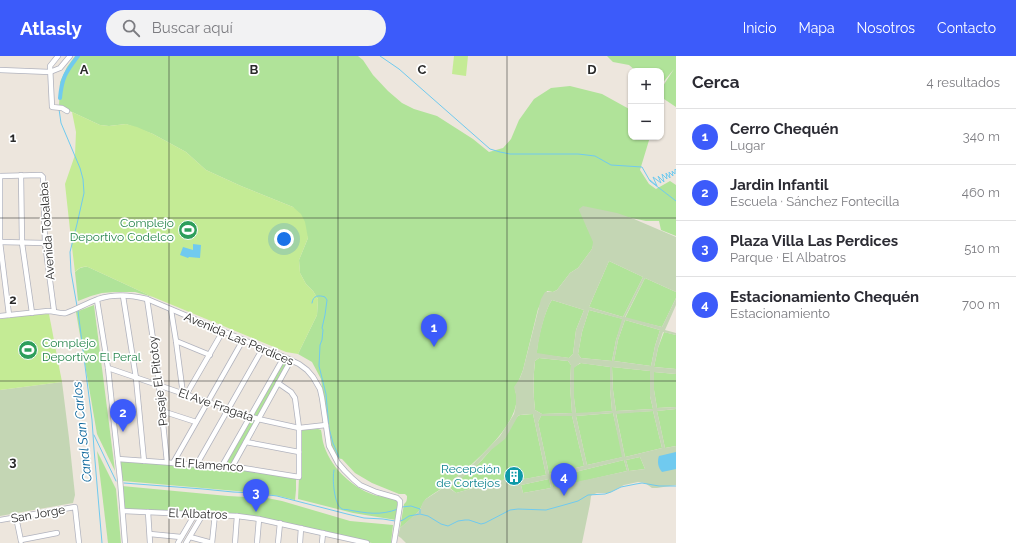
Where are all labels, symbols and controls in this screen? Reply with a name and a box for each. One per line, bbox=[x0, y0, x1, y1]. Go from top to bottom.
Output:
search box bbox=[106, 10, 386, 46]
text: Atlasly bbox=[20, 17, 82, 39]
icon: search bbox=[120, 17, 142, 39]
text: Buscar aquí bbox=[152, 19, 233, 37]
text: Inicio bbox=[743, 20, 776, 36]
text: Mapa bbox=[798, 20, 835, 36]
text: Nosotros bbox=[857, 20, 915, 36]
text: Contacto bbox=[937, 20, 996, 36]
text: A bbox=[80, 62, 89, 77]
text: B bbox=[250, 62, 259, 77]
text: C bbox=[418, 62, 427, 77]
text: D bbox=[587, 62, 597, 77]
map controls bbox=[628, 68, 664, 140]
button: + bbox=[628, 68, 664, 104]
text: Cerca bbox=[692, 72, 740, 92]
text: 4 resultados bbox=[927, 75, 1000, 90]
button: − bbox=[628, 104, 664, 140]
text: Cerro Chequén bbox=[730, 120, 839, 138]
text: 1 bbox=[702, 129, 708, 144]
text: 340 m bbox=[963, 129, 1000, 144]
text: 1 bbox=[10, 130, 17, 145]
text: Lugar bbox=[730, 138, 765, 153]
text: Jardin Infantil bbox=[730, 176, 829, 194]
street label: Avenida Tobalaba bbox=[37, 182, 57, 280]
text: 2 bbox=[701, 185, 709, 200]
text: 460 m bbox=[962, 185, 1000, 200]
text: Escuela · Sánchez Fontecilla bbox=[730, 194, 899, 209]
place label: Complejo Deportivo Codelco bbox=[70, 216, 174, 244]
sports icon: Complejo Deportivo Codelco bbox=[177, 219, 199, 241]
your location bbox=[274, 229, 294, 249]
text: Plaza Villa Las Perdices bbox=[730, 232, 898, 250]
text: 3 bbox=[701, 241, 709, 256]
text: 510 m bbox=[964, 241, 1000, 256]
text: Parque · El Albatros bbox=[730, 250, 846, 265]
text: Estacionamiento Chequén bbox=[730, 288, 919, 306]
text: 2 bbox=[9, 292, 17, 307]
text: 4 bbox=[701, 297, 709, 312]
text: 700 m bbox=[962, 297, 1000, 312]
text: Estacionamiento bbox=[730, 306, 830, 321]
street label: Avenida Las Perdices bbox=[182, 310, 296, 369]
pin: 1 bbox=[421, 314, 447, 347]
street label: Pasaje El Pitotoy bbox=[145, 335, 170, 427]
place label: Complejo Deportivo El Peral bbox=[42, 336, 142, 364]
sports icon: Complejo Deportivo El Peral bbox=[17, 339, 39, 361]
water label: Canal San Carlos bbox=[69, 381, 95, 483]
street label: El Ave Fragata bbox=[177, 386, 255, 424]
pin: 2 bbox=[110, 399, 136, 432]
text: 3 bbox=[9, 454, 17, 469]
street label: El Flamenco bbox=[174, 456, 244, 474]
place label: Recepción de Cortejos bbox=[436, 462, 500, 490]
pin: 4 bbox=[551, 463, 577, 496]
building icon: Recepción de Cortejos bbox=[503, 465, 525, 487]
pin: 3 bbox=[243, 479, 269, 512]
street label: San Jorge bbox=[10, 502, 66, 526]
street label: El Albatros bbox=[168, 506, 228, 522]

